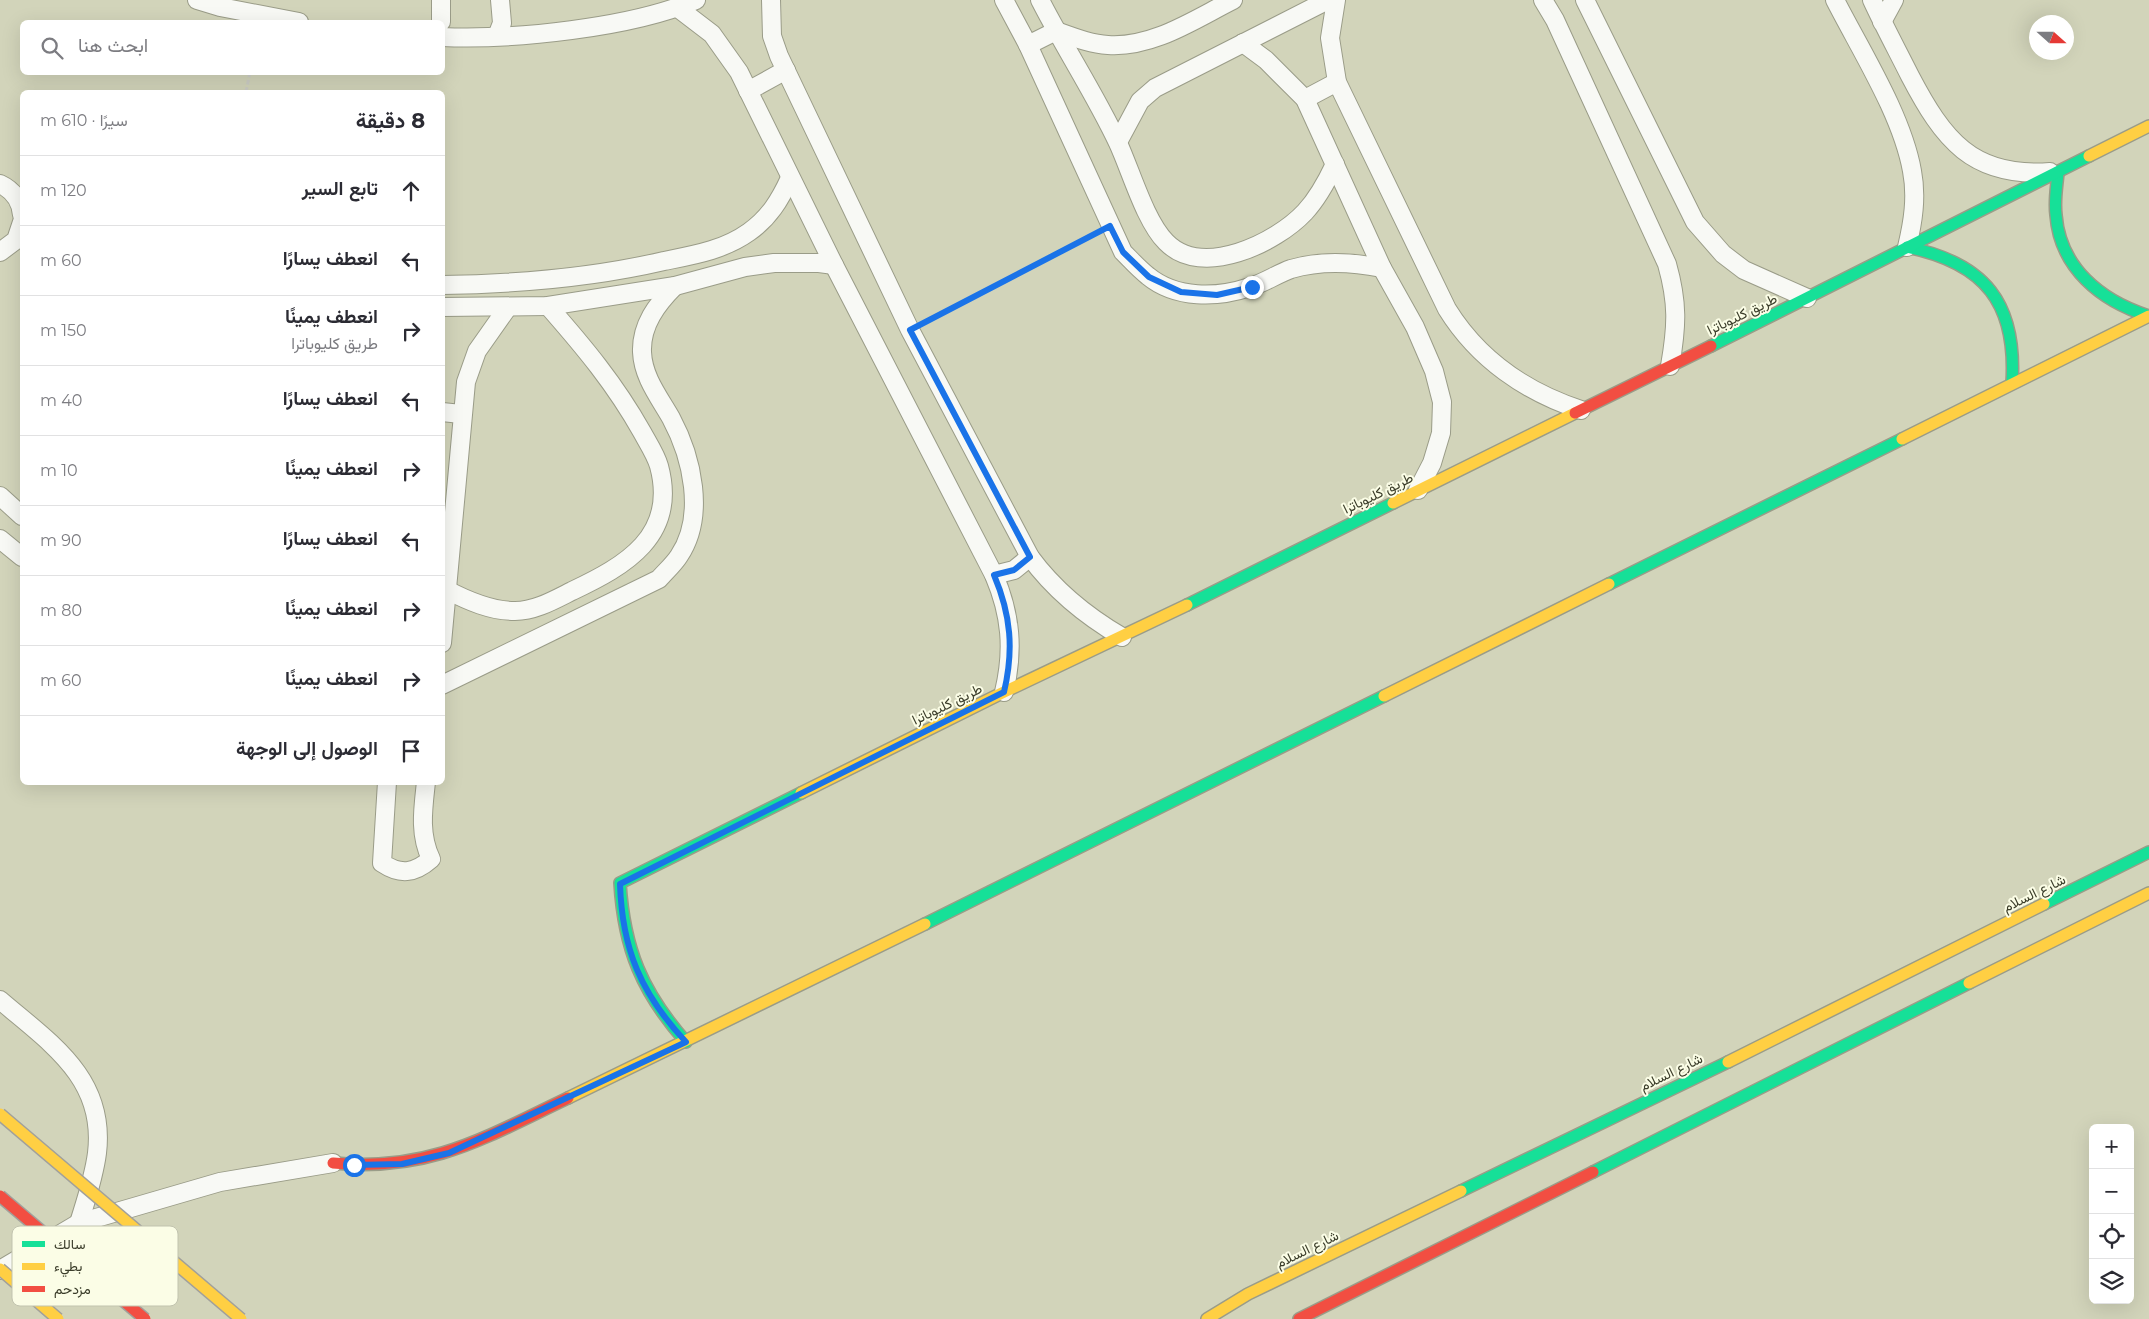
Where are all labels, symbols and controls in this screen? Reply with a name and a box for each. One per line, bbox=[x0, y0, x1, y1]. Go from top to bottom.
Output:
north arrow bbox=[2029, 15, 2074, 60]
search box bbox=[20, 20, 445, 75]
icon: search bbox=[38, 34, 66, 62]
text: ابحث هنا bbox=[78, 34, 148, 57]
text: 8 دقيقة bbox=[356, 108, 425, 133]
text: سيرًا · 610 m bbox=[40, 111, 128, 130]
text: تابع السير bbox=[302, 177, 378, 200]
icon: ahead bbox=[397, 177, 425, 205]
text: 120 m bbox=[40, 181, 87, 200]
text: انعطف يسارًا bbox=[283, 247, 378, 270]
icon: left bbox=[397, 247, 425, 275]
text: 60 m bbox=[40, 251, 82, 270]
route end bbox=[1241, 276, 1264, 299]
street label: طريق كليوباترا bbox=[1704, 289, 1780, 339]
text: انعطف يمينًا bbox=[285, 305, 378, 328]
icon: right bbox=[397, 317, 425, 345]
text: 150 m bbox=[40, 321, 87, 340]
text: طريق كليوباترا bbox=[291, 334, 378, 353]
text: انعطف يسارًا bbox=[283, 387, 378, 410]
icon: left bbox=[397, 387, 425, 415]
text: 40 m bbox=[40, 391, 82, 410]
text: انعطف يمينًا bbox=[285, 457, 378, 480]
icon: right bbox=[397, 457, 425, 485]
text: 10 m bbox=[40, 461, 78, 480]
street label: طريق كليوباترا bbox=[1340, 468, 1416, 518]
text: انعطف يسارًا bbox=[283, 527, 378, 550]
icon: left bbox=[397, 527, 425, 555]
text: 90 m bbox=[40, 531, 82, 550]
text: انعطف يمينًا bbox=[285, 597, 378, 620]
icon: right bbox=[397, 597, 425, 625]
text: 80 m bbox=[40, 601, 82, 620]
text: انعطف يمينًا bbox=[285, 667, 378, 690]
icon: right bbox=[397, 667, 425, 695]
text: 60 m bbox=[40, 671, 82, 690]
street label: طريق كليوباترا bbox=[909, 679, 985, 729]
text: الوصول إلى الوجهة bbox=[236, 737, 378, 760]
icon: arrive bbox=[397, 737, 425, 765]
street label: شارع السلام bbox=[2000, 870, 2069, 918]
street label: شارع السلام bbox=[1637, 1049, 1706, 1097]
map controls bbox=[2089, 1124, 2134, 1304]
button: + bbox=[2089, 1124, 2134, 1169]
route start bbox=[343, 1154, 366, 1177]
button: − bbox=[2089, 1169, 2134, 1214]
button: locate bbox=[2089, 1214, 2134, 1259]
legend bbox=[12, 1226, 178, 1306]
street label: شارع السلام bbox=[1273, 1226, 1342, 1274]
text: سالك bbox=[54, 1235, 85, 1253]
text: بطيء bbox=[54, 1257, 82, 1278]
button: layers bbox=[2089, 1259, 2134, 1304]
text: مزدحم bbox=[54, 1280, 91, 1298]

